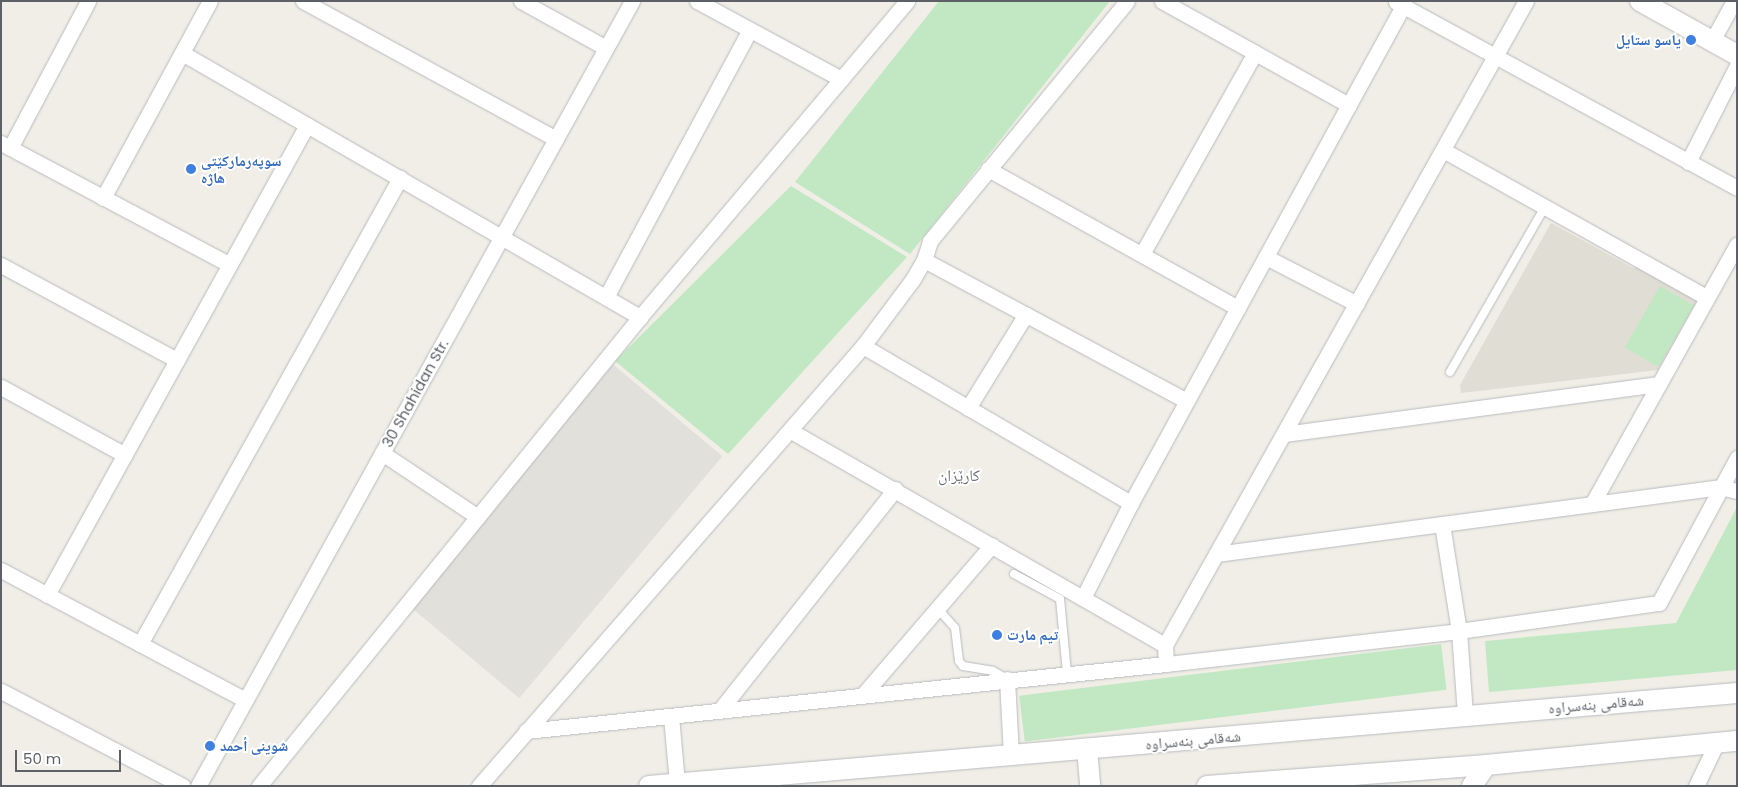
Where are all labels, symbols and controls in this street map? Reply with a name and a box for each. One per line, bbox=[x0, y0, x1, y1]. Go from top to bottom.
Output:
place label: ياسو ستايل bbox=[1616, 31, 1681, 49]
marker: ياسو ستايل bbox=[1685, 34, 1697, 46]
place label: سوپەرمارکێتی هاژە bbox=[201, 151, 281, 186]
marker: سوپەرمارکێتی هاژە bbox=[185, 163, 197, 175]
street label: 30 Shahidan Str. bbox=[378, 336, 452, 450]
district label: کارێزان bbox=[938, 466, 980, 486]
place label: تيم مارت bbox=[1007, 626, 1058, 644]
marker: تيم مارت bbox=[991, 629, 1003, 641]
street label: شەقامی بنەسراوە bbox=[1547, 691, 1645, 717]
street label: شەقامی بنەسراوە bbox=[1144, 727, 1242, 753]
place label: شوینی أحمد bbox=[220, 737, 288, 755]
scale bar bbox=[18, 740, 124, 772]
marker: شوینی أحمد bbox=[204, 740, 216, 752]
text: 50 m bbox=[23, 748, 61, 769]

